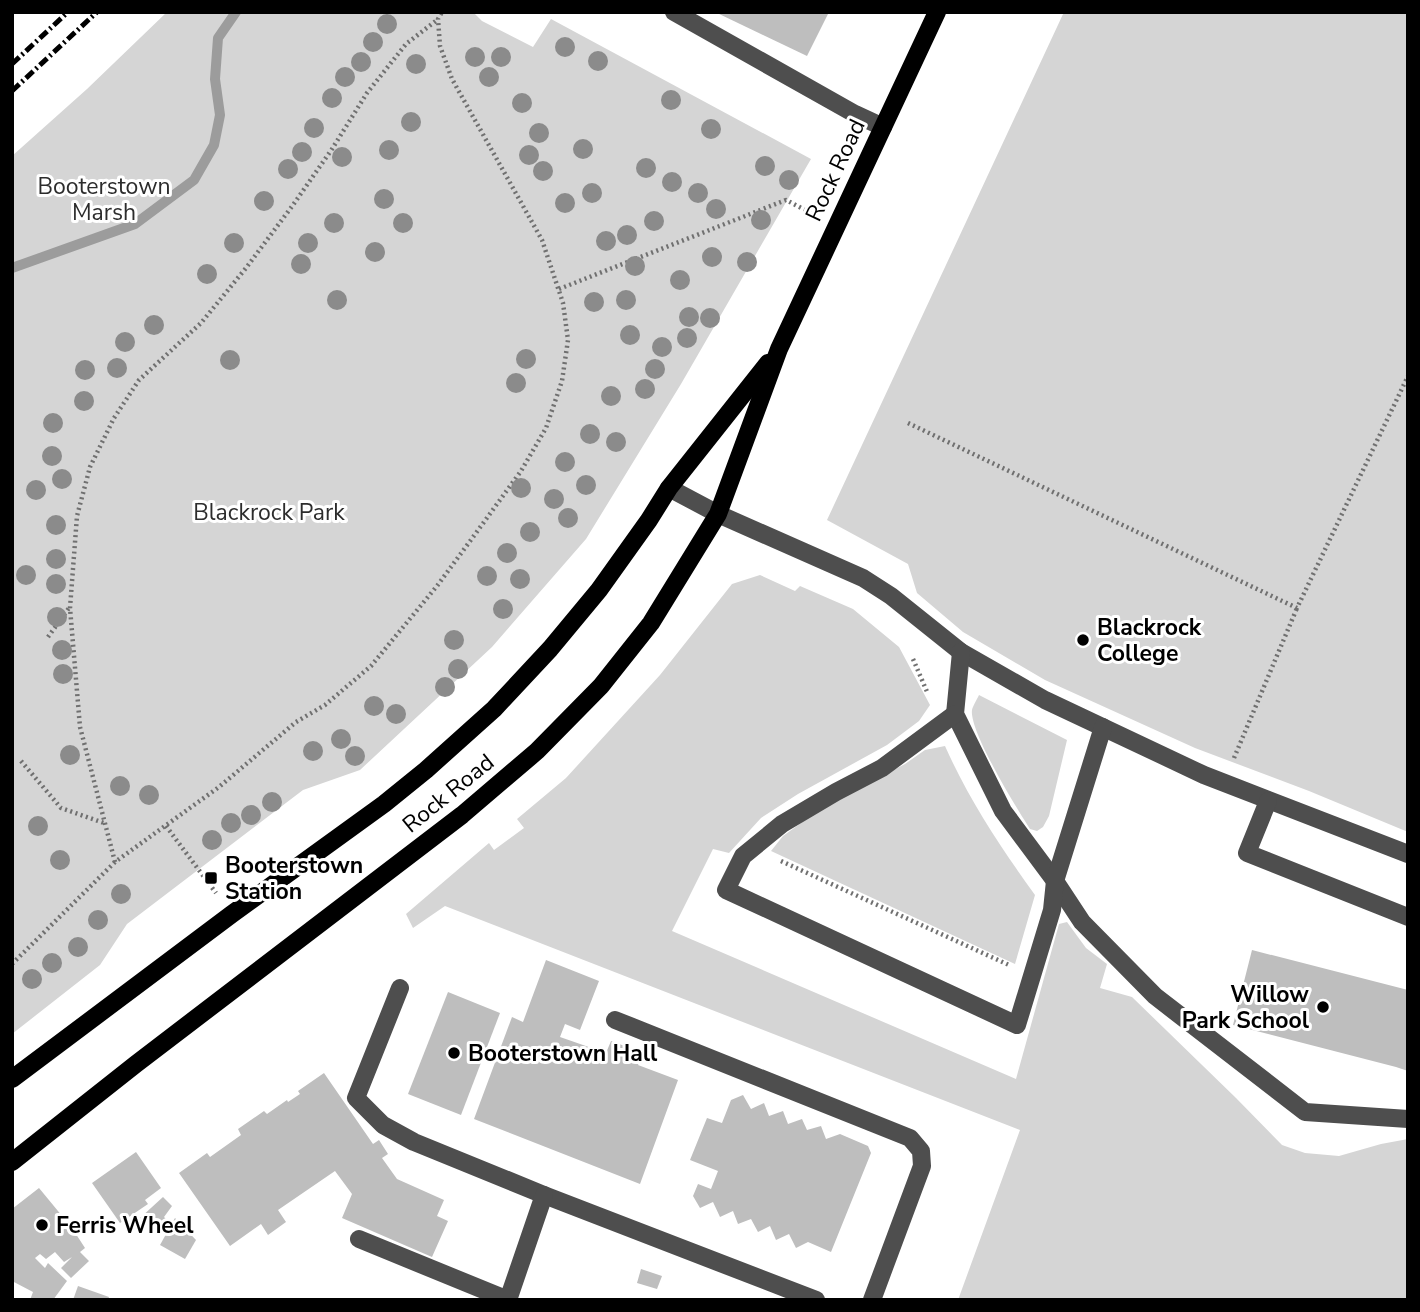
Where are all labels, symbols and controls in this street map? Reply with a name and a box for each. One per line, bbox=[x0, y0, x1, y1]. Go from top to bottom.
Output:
street label: Rock Road bbox=[798, 114, 873, 226]
park label: Booterstown Marsh bbox=[37, 171, 171, 228]
park label: Blackrock Park bbox=[193, 497, 345, 528]
place label: Blackrock College bbox=[1097, 612, 1202, 669]
marker: Blackrock College bbox=[1075, 632, 1091, 648]
street label: Rock Road bbox=[396, 747, 501, 840]
place label: Booterstown Station bbox=[225, 850, 363, 907]
marker: Booterstown Station bbox=[203, 870, 219, 886]
place label: Willow Park School bbox=[1182, 979, 1310, 1036]
marker: Willow Park School bbox=[1315, 999, 1331, 1015]
place label: Booterstown Hall bbox=[468, 1038, 658, 1069]
marker: Booterstown Hall bbox=[446, 1045, 462, 1061]
place label: Ferris Wheel bbox=[56, 1210, 194, 1241]
marker: Ferris Wheel bbox=[34, 1217, 50, 1233]

